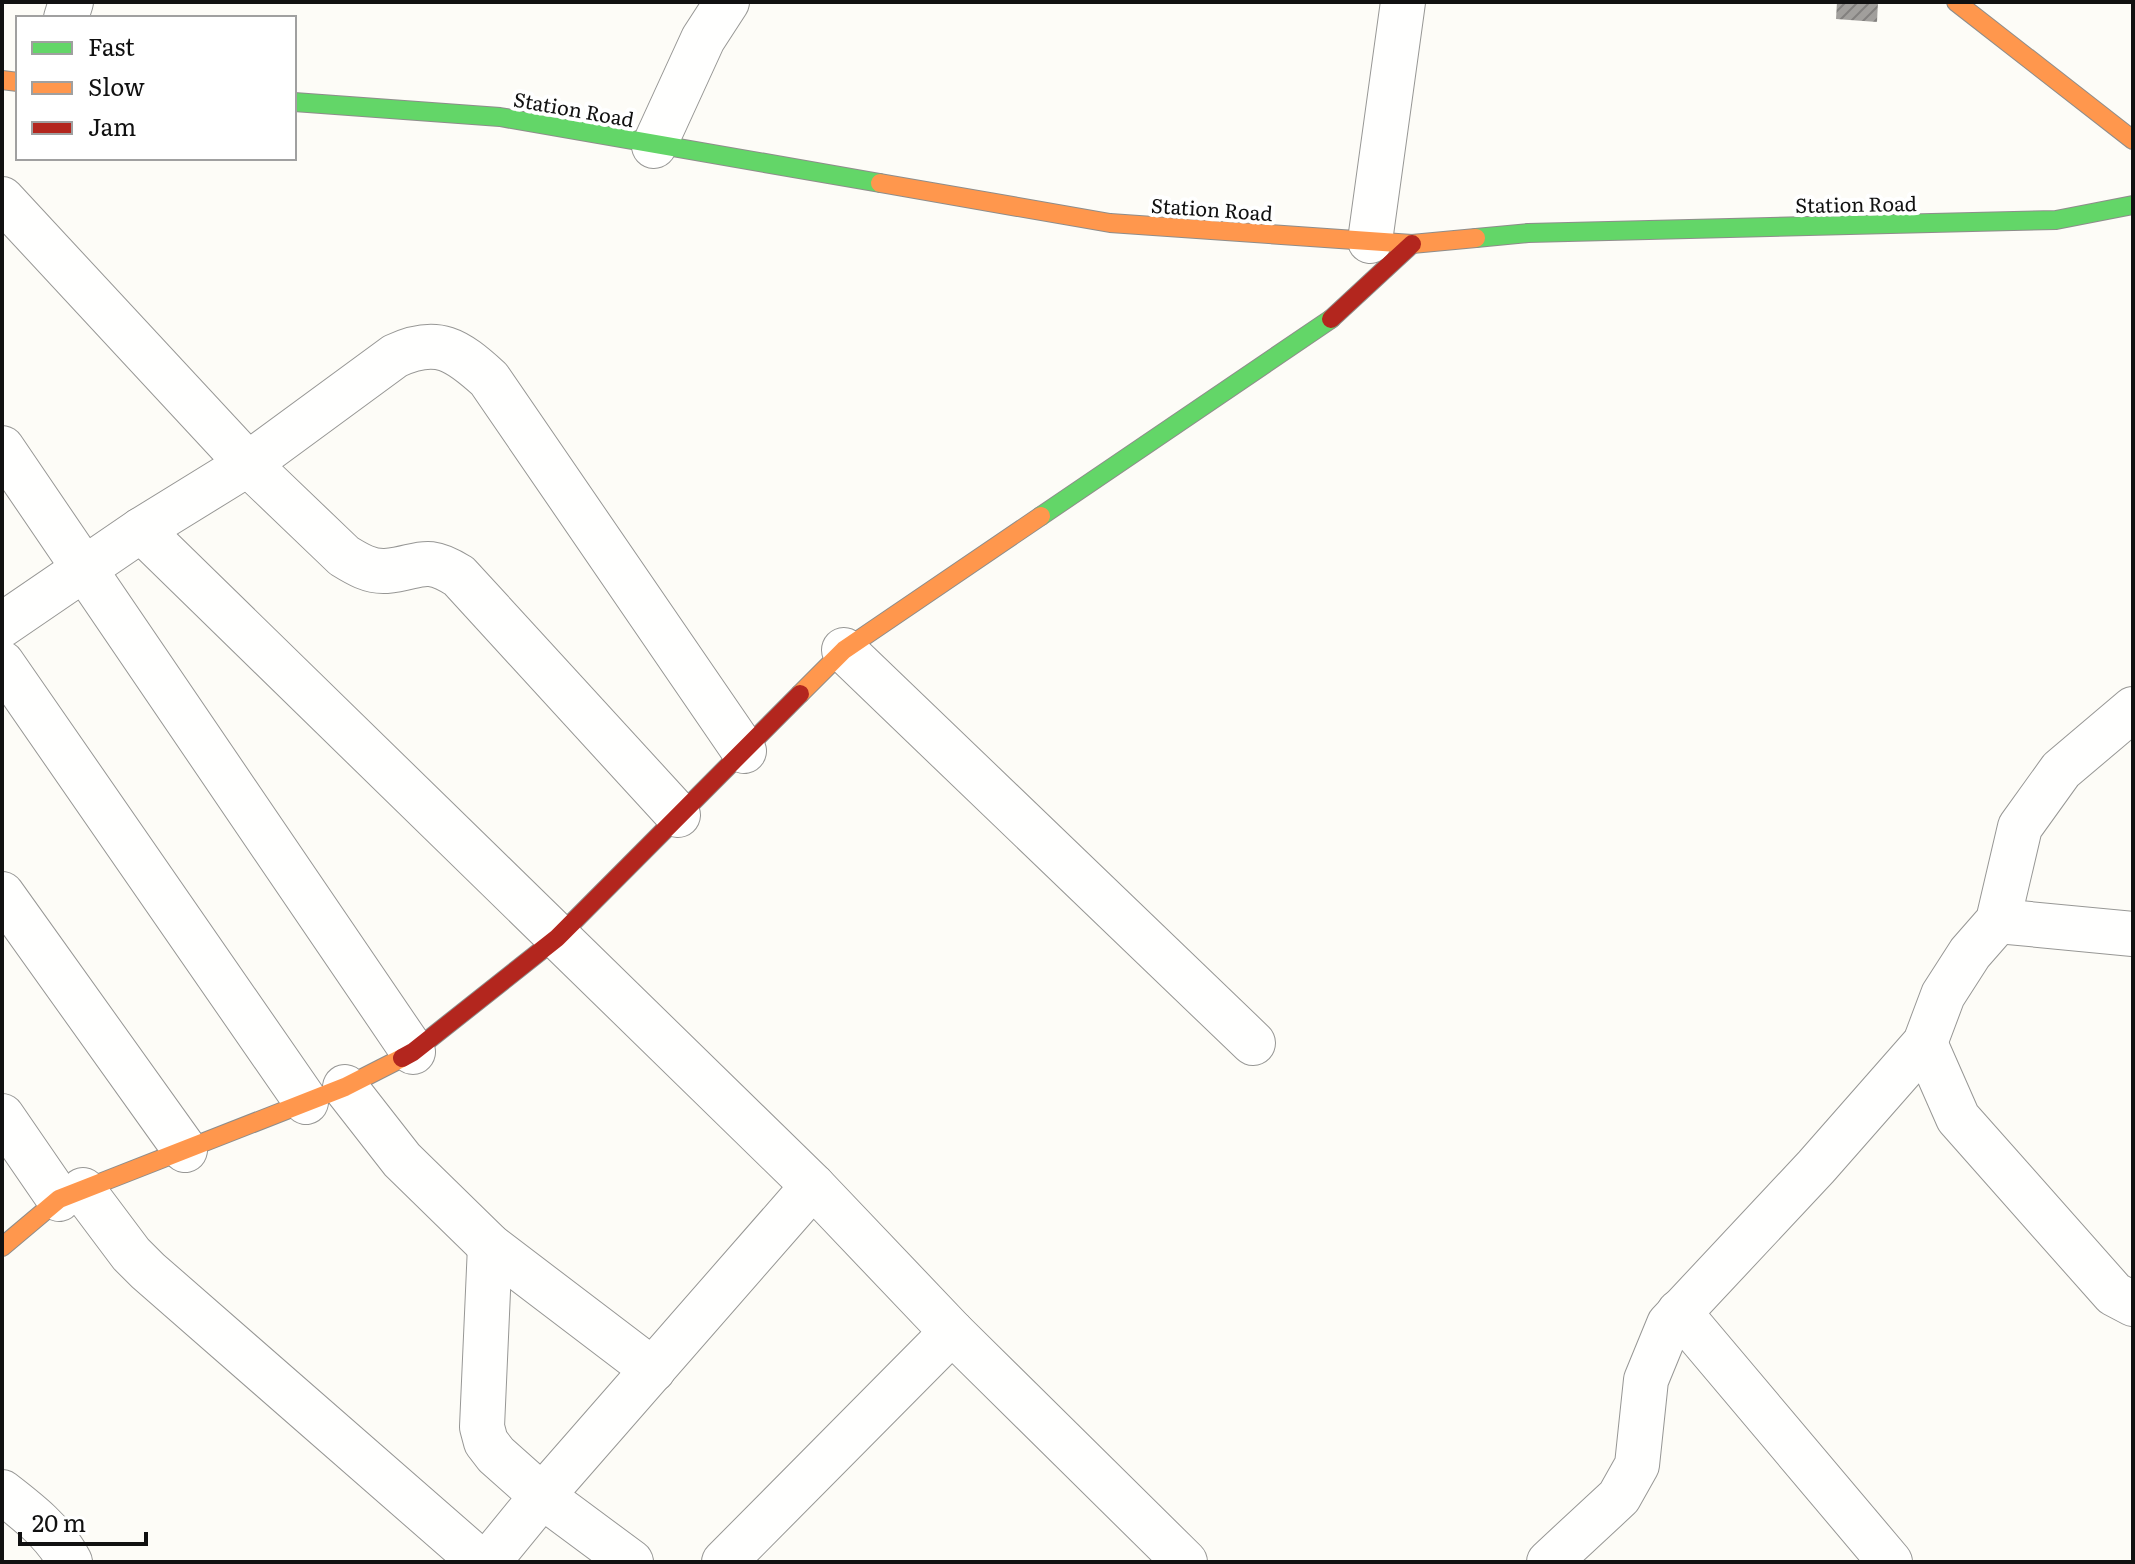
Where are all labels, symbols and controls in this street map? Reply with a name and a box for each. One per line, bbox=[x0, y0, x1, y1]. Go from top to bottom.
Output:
legend bbox=[16, 16, 296, 160]
text: Fast bbox=[88, 28, 135, 63]
text: Slow bbox=[88, 68, 145, 103]
street label: Station Road bbox=[511, 83, 637, 133]
text: Jam bbox=[88, 108, 136, 143]
street label: Station Road bbox=[1795, 187, 1917, 219]
street label: Station Road bbox=[1150, 189, 1274, 227]
scale bar bbox=[20, 1496, 146, 1546]
text: 20 m bbox=[32, 1504, 86, 1539]

